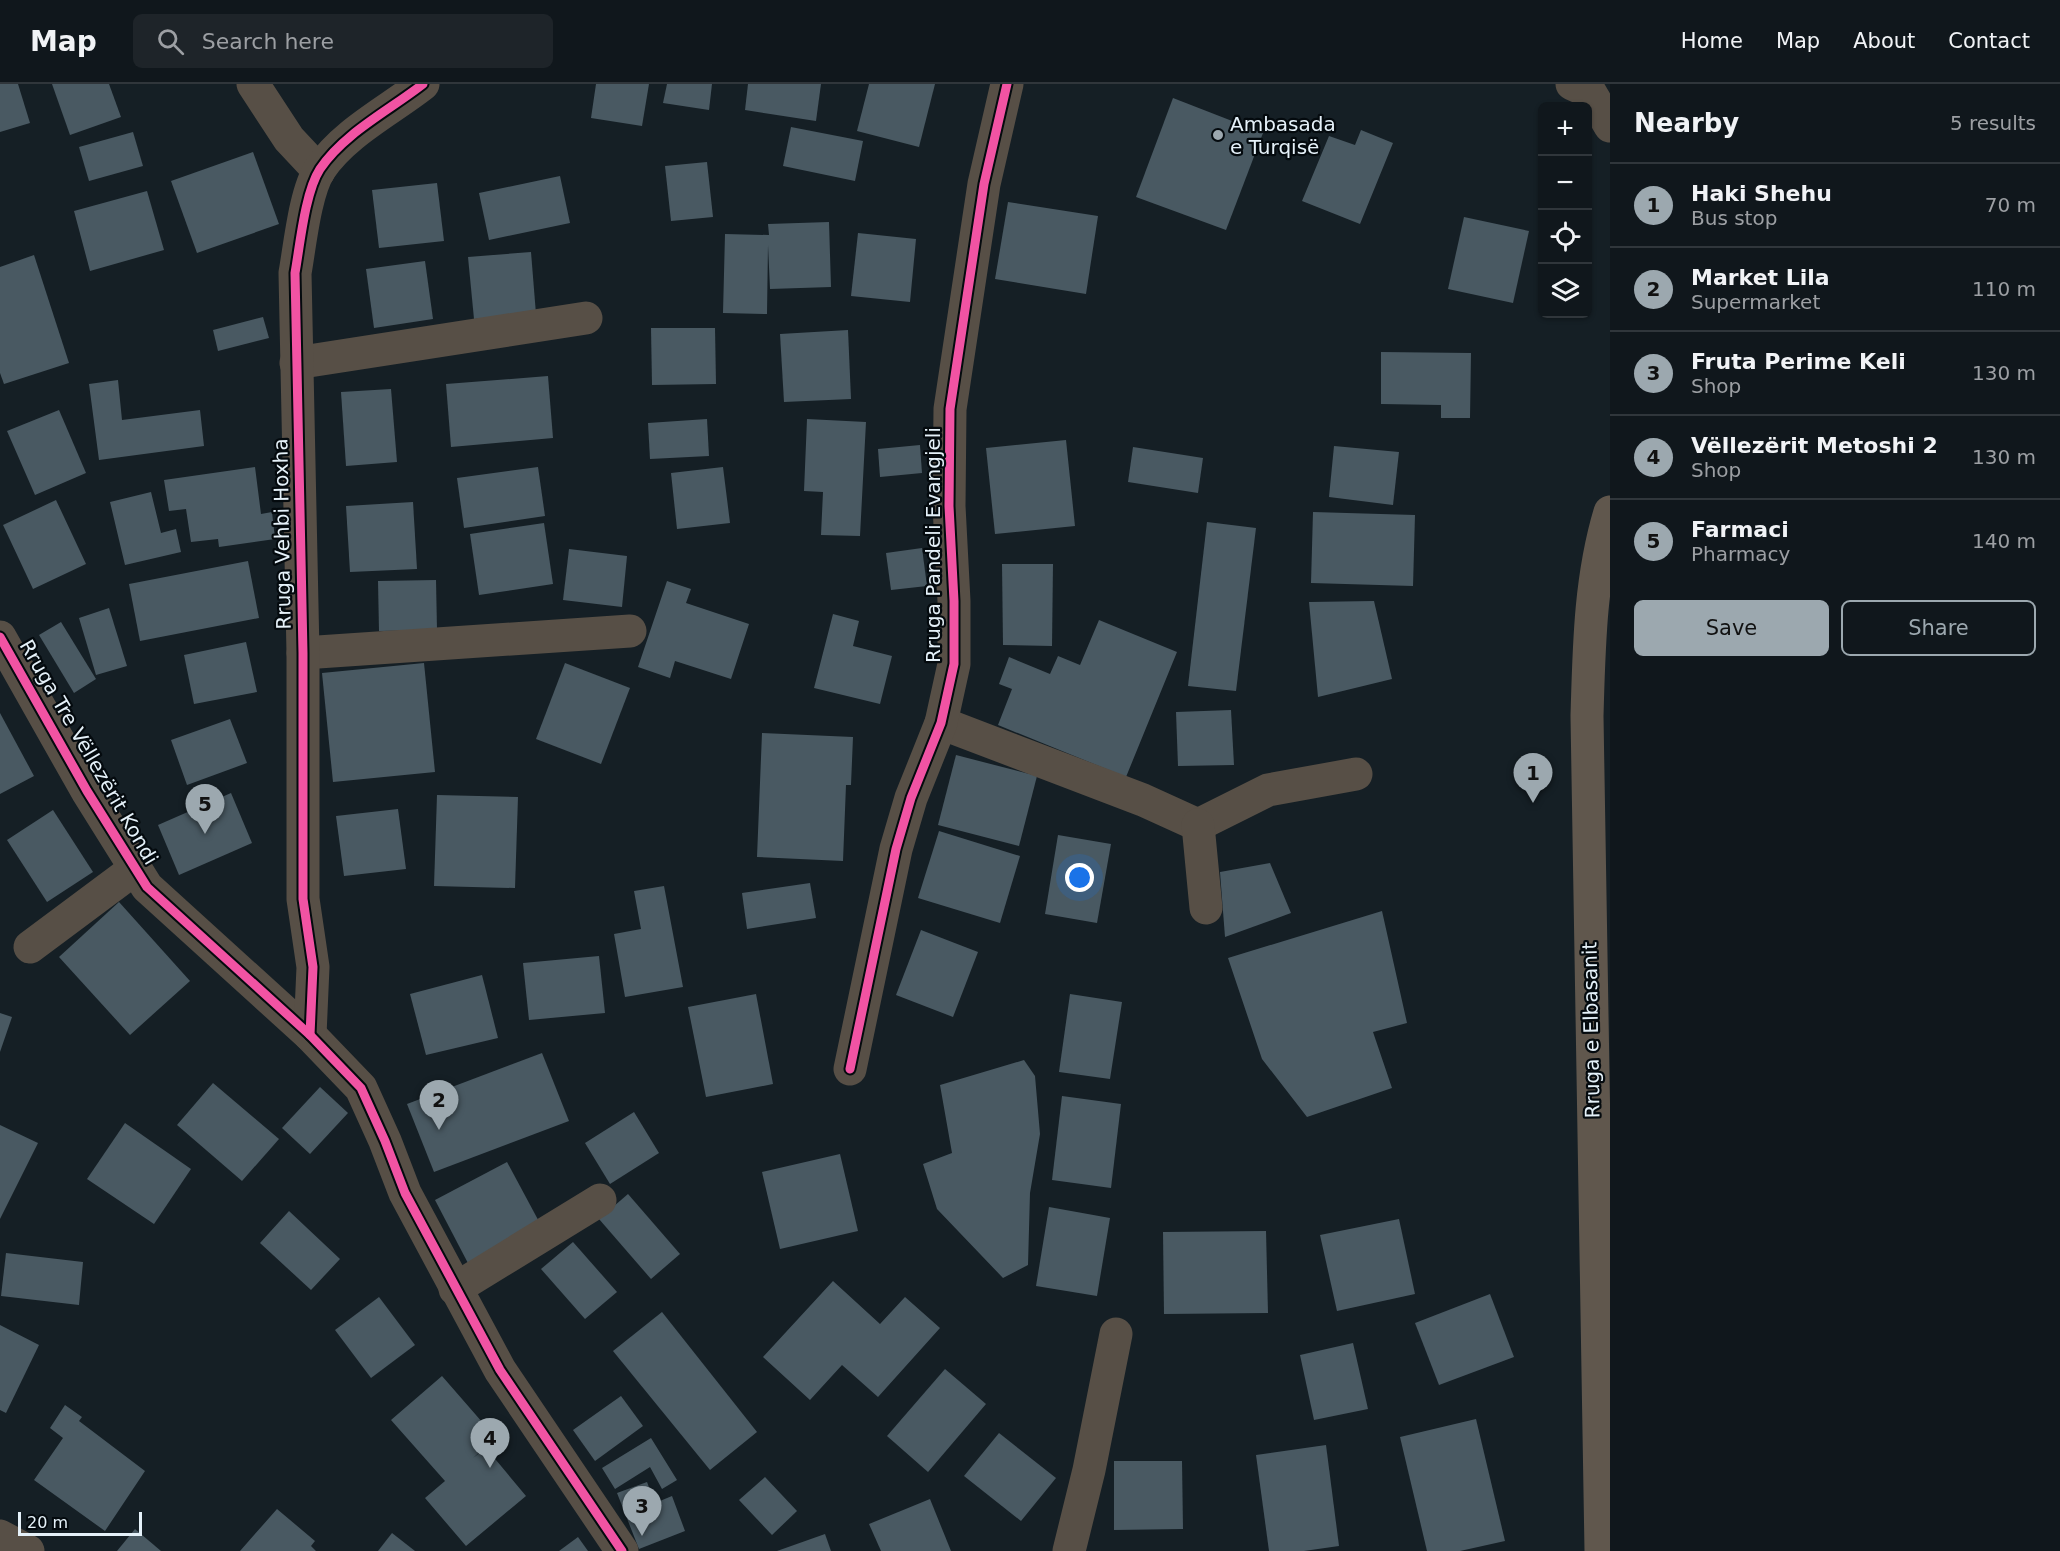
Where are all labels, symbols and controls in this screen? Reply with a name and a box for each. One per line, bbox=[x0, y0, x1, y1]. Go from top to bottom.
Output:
search box bbox=[133, 14, 553, 68]
text: Map bbox=[30, 25, 97, 58]
icon: search bbox=[154, 25, 187, 58]
text: Search here bbox=[202, 29, 334, 54]
text: Home bbox=[1681, 29, 1743, 53]
text: Map bbox=[1776, 29, 1820, 53]
text: About bbox=[1853, 29, 1915, 53]
text: Contact bbox=[1948, 29, 2030, 53]
map controls bbox=[1538, 102, 1592, 318]
button: + bbox=[1538, 102, 1592, 156]
text: Nearby bbox=[1634, 108, 1739, 138]
text: 5 results bbox=[1950, 111, 2036, 135]
place label: Ambasada e Turqisë bbox=[1230, 112, 1336, 159]
marker: Ambasada e Turqisë bbox=[1211, 128, 1225, 142]
button: − bbox=[1538, 156, 1592, 210]
text: Haki Shehu bbox=[1691, 181, 1832, 206]
text: 1 bbox=[1647, 193, 1660, 217]
text: 70 m bbox=[1985, 193, 2036, 217]
text: Bus stop bbox=[1691, 206, 1777, 230]
button: locate bbox=[1538, 210, 1592, 264]
button: layers bbox=[1538, 264, 1592, 318]
text: Market Lila bbox=[1691, 265, 1830, 290]
text: 2 bbox=[1647, 277, 1660, 301]
text: 110 m bbox=[1972, 277, 2036, 301]
text: Supermarket bbox=[1691, 290, 1820, 314]
text: Fruta Perime Keli bbox=[1691, 349, 1906, 374]
text: 3 bbox=[1647, 361, 1660, 385]
text: 130 m bbox=[1972, 361, 2036, 385]
text: Shop bbox=[1691, 374, 1741, 398]
street label: Rruga Pandeli Evangjeli bbox=[921, 427, 945, 663]
text: Vëllezërit Metoshi 2 bbox=[1691, 433, 1938, 458]
street label: Rruga Vehbi Hoxha bbox=[268, 438, 296, 630]
text: 4 bbox=[1647, 445, 1660, 469]
text: 130 m bbox=[1972, 445, 2036, 469]
text: Shop bbox=[1691, 458, 1741, 482]
text: Farmaci bbox=[1691, 517, 1789, 542]
text: 5 bbox=[1647, 529, 1660, 553]
text: 140 m bbox=[1972, 529, 2036, 553]
text: Pharmacy bbox=[1691, 542, 1790, 566]
button: Save bbox=[1634, 600, 1829, 656]
button: Share bbox=[1841, 600, 2036, 656]
street label: Rruga Tre Vëllezërit Kondi bbox=[15, 635, 163, 869]
pin: 1 bbox=[1514, 754, 1552, 803]
pin: 5 bbox=[186, 784, 224, 834]
your location bbox=[1065, 863, 1094, 892]
street label: Rruga e Elbasanit bbox=[1577, 941, 1605, 1119]
pin: 2 bbox=[420, 1080, 458, 1130]
pin: 4 bbox=[470, 1418, 510, 1468]
pin: 3 bbox=[622, 1486, 662, 1536]
scale bar bbox=[18, 1509, 142, 1536]
text: 20 m bbox=[27, 1513, 68, 1532]

